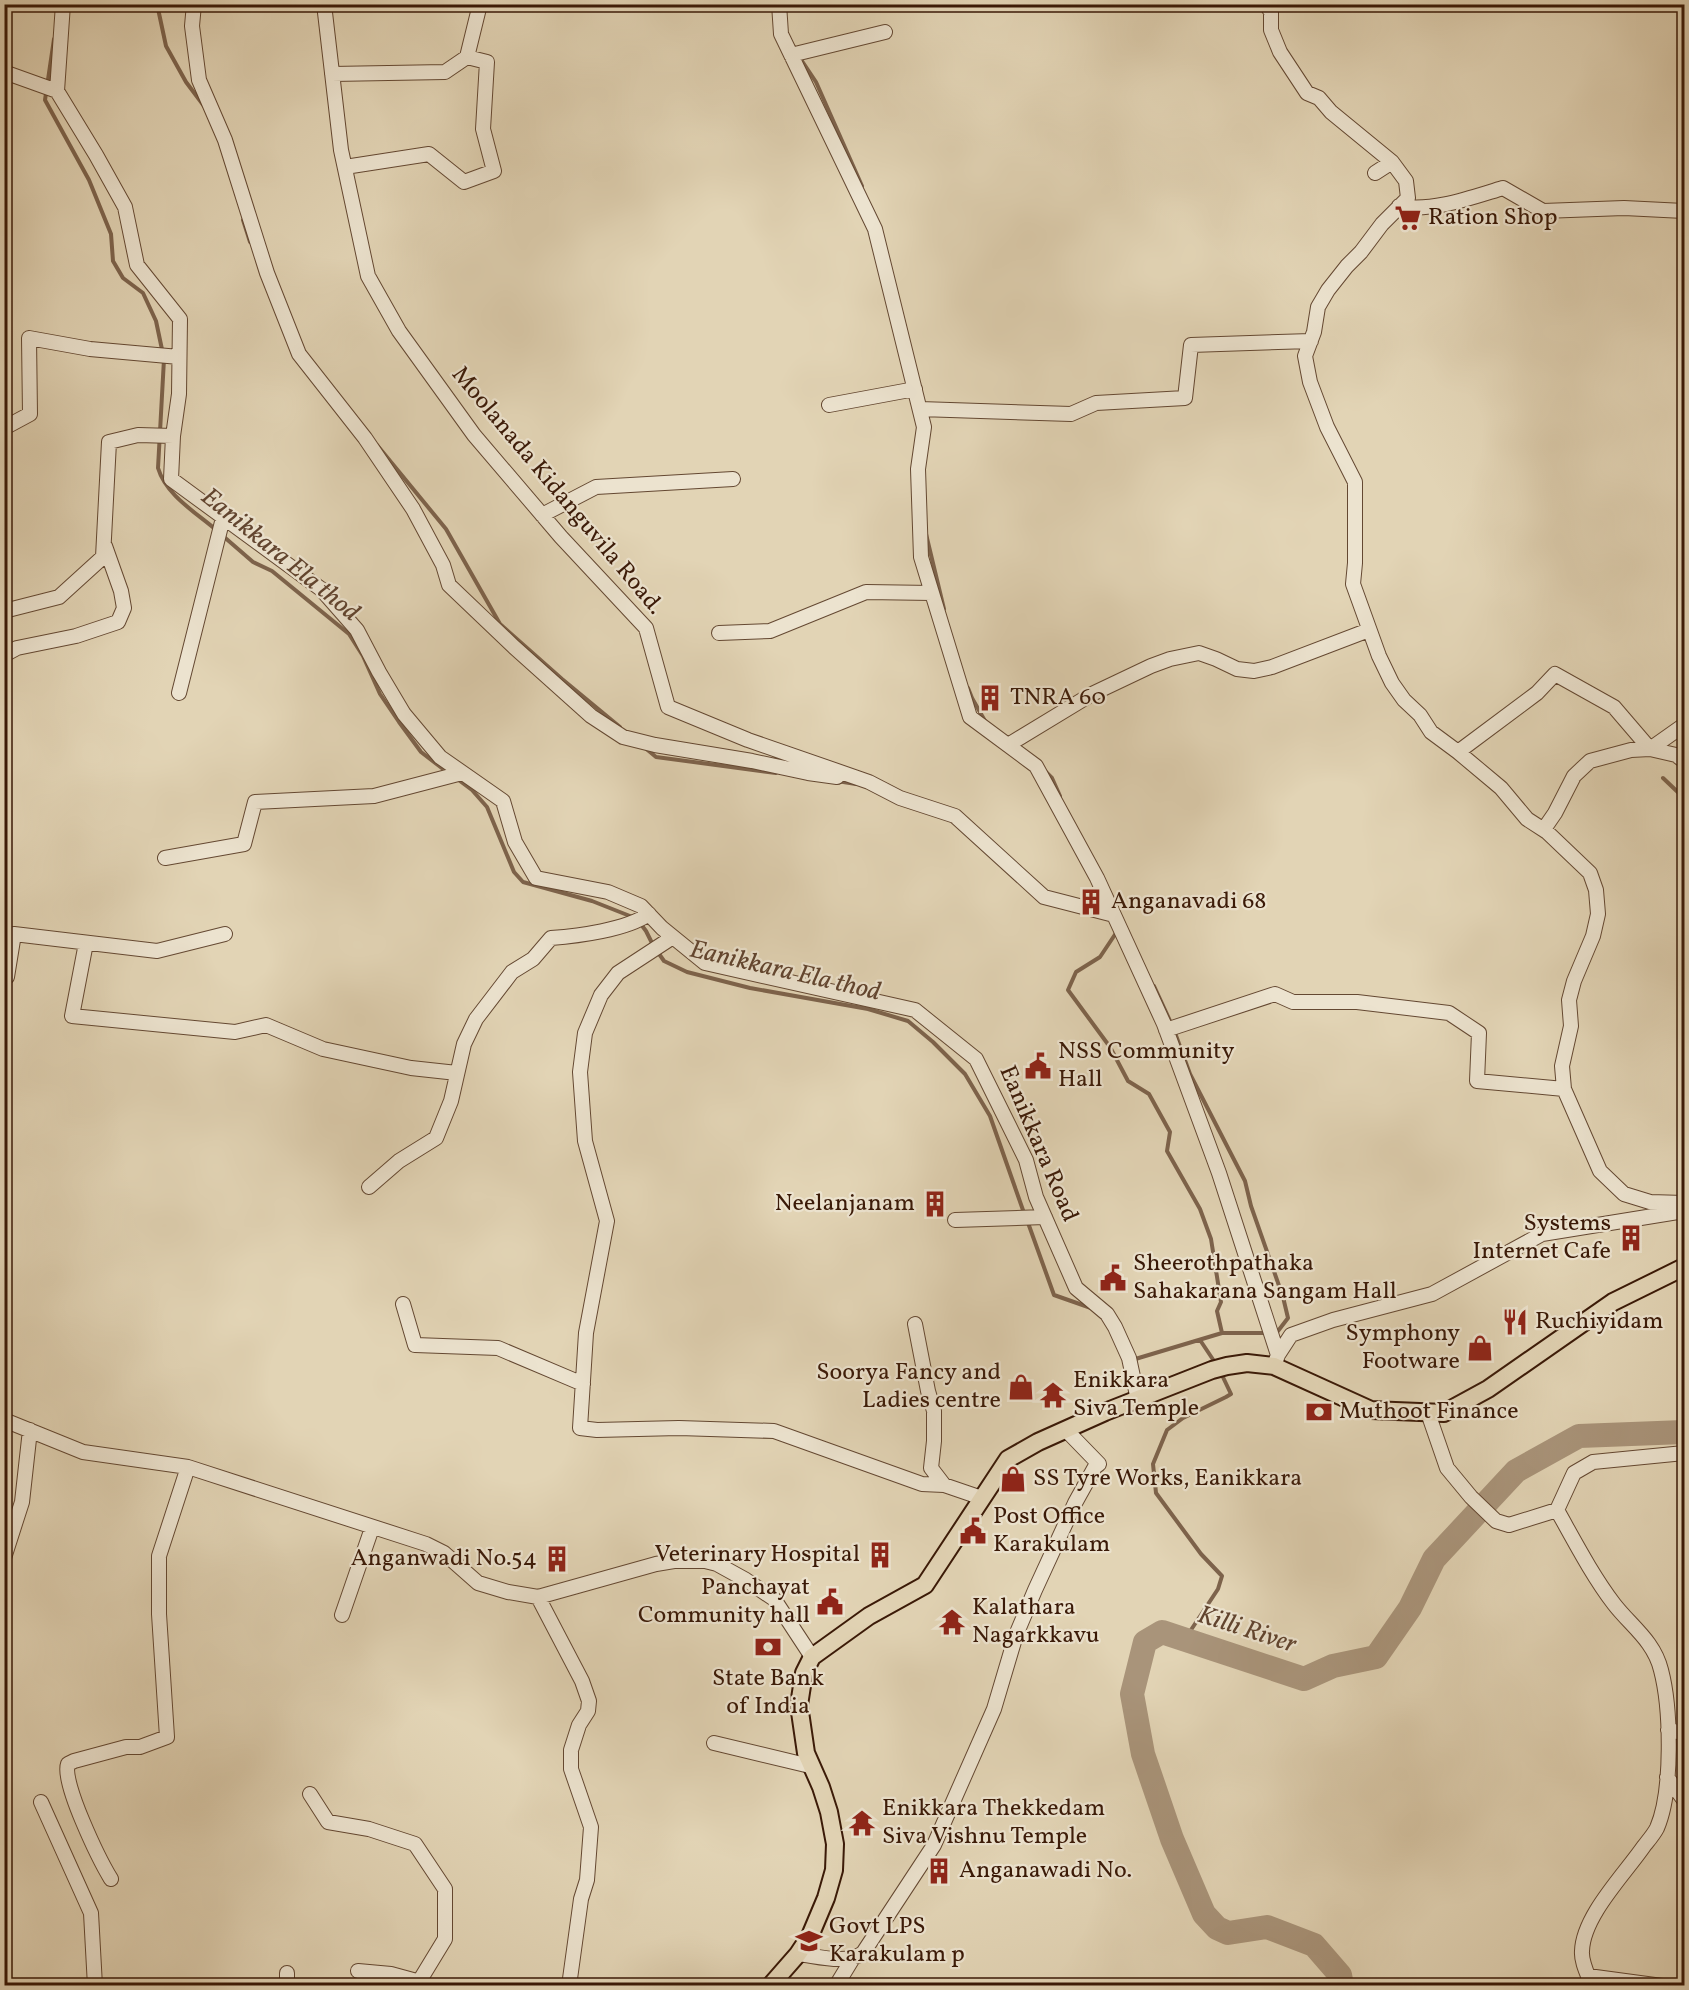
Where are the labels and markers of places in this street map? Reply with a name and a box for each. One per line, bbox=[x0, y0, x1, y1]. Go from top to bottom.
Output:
place label: Ration Shop bbox=[1428, 201, 1558, 235]
supermarket icon: Ration Shop bbox=[1393, 203, 1423, 233]
place label: TNRA 60 bbox=[1010, 681, 1106, 715]
building icon: TNRA 60 bbox=[975, 683, 1005, 713]
place label: Anganavadi 68 bbox=[1111, 885, 1267, 919]
building icon: Anganavadi 68 bbox=[1076, 887, 1106, 917]
place label: NSS Community Hall bbox=[1058, 1035, 1235, 1097]
public building icon: NSS Community Hall bbox=[1023, 1051, 1053, 1081]
place label: Neelanjanam bbox=[775, 1187, 915, 1221]
building icon: Neelanjanam bbox=[920, 1189, 950, 1219]
place label: Systems Internet Cafe bbox=[1472, 1207, 1611, 1269]
building icon: Systems Internet Cafe bbox=[1616, 1223, 1646, 1253]
place label: Sheerothpathaka Sahakarana Sangam Hall bbox=[1133, 1247, 1397, 1309]
public building icon: Sheerothpathaka Sahakarana Sangam Hall bbox=[1098, 1263, 1128, 1293]
place label: Ruchiyidam bbox=[1535, 1305, 1664, 1339]
restaurant icon: Ruchiyidam bbox=[1500, 1307, 1530, 1337]
place label: Symphony Footware bbox=[1346, 1317, 1460, 1379]
shop icon: Symphony Footware bbox=[1465, 1333, 1495, 1363]
place label: Soorya Fancy and Ladies centre bbox=[816, 1356, 1001, 1418]
place label: Enikkara Siva Temple bbox=[1073, 1364, 1199, 1426]
shop icon: Soorya Fancy and Ladies centre bbox=[1006, 1372, 1036, 1402]
temple icon: Enikkara Siva Temple bbox=[1038, 1380, 1068, 1410]
place label: Muthoot Finance bbox=[1339, 1395, 1519, 1429]
bank icon: Muthoot Finance bbox=[1304, 1397, 1334, 1427]
place label: SS Tyre Works, Eanikkara bbox=[1033, 1462, 1302, 1496]
shop icon: SS Tyre Works, Eanikkara bbox=[998, 1464, 1028, 1494]
place label: Post Office Karakulam bbox=[993, 1500, 1110, 1562]
public building icon: Post Office Karakulam bbox=[958, 1516, 988, 1546]
place label: Veterinary Hospital bbox=[655, 1538, 860, 1572]
building icon: Veterinary Hospital bbox=[865, 1540, 895, 1570]
place label: Anganwadi No.54 bbox=[351, 1542, 537, 1576]
building icon: Anganwadi No.54 bbox=[542, 1544, 572, 1574]
place label: Panchayat Community hall bbox=[638, 1571, 810, 1633]
public building icon: Panchayat Community hall bbox=[815, 1587, 845, 1617]
place label: Kalathara Nagarkkavu bbox=[972, 1591, 1100, 1653]
temple icon: Kalathara Nagarkkavu bbox=[937, 1607, 967, 1637]
bank icon: State Bank of India bbox=[753, 1632, 783, 1662]
place label: State Bank of India bbox=[712, 1662, 824, 1724]
place label: Enikkara Thekkedam Siva Vishnu Temple bbox=[882, 1792, 1105, 1854]
temple icon: Enikkara Thekkedam Siva Vishnu Temple bbox=[847, 1808, 877, 1838]
place label: Anganawadi No. bbox=[959, 1854, 1132, 1888]
building icon: Anganawadi No. bbox=[924, 1856, 954, 1886]
place label: Govt LPS Karakulam p bbox=[829, 1910, 965, 1972]
school or university icon: Govt LPS Karakulam p bbox=[794, 1926, 824, 1956]

